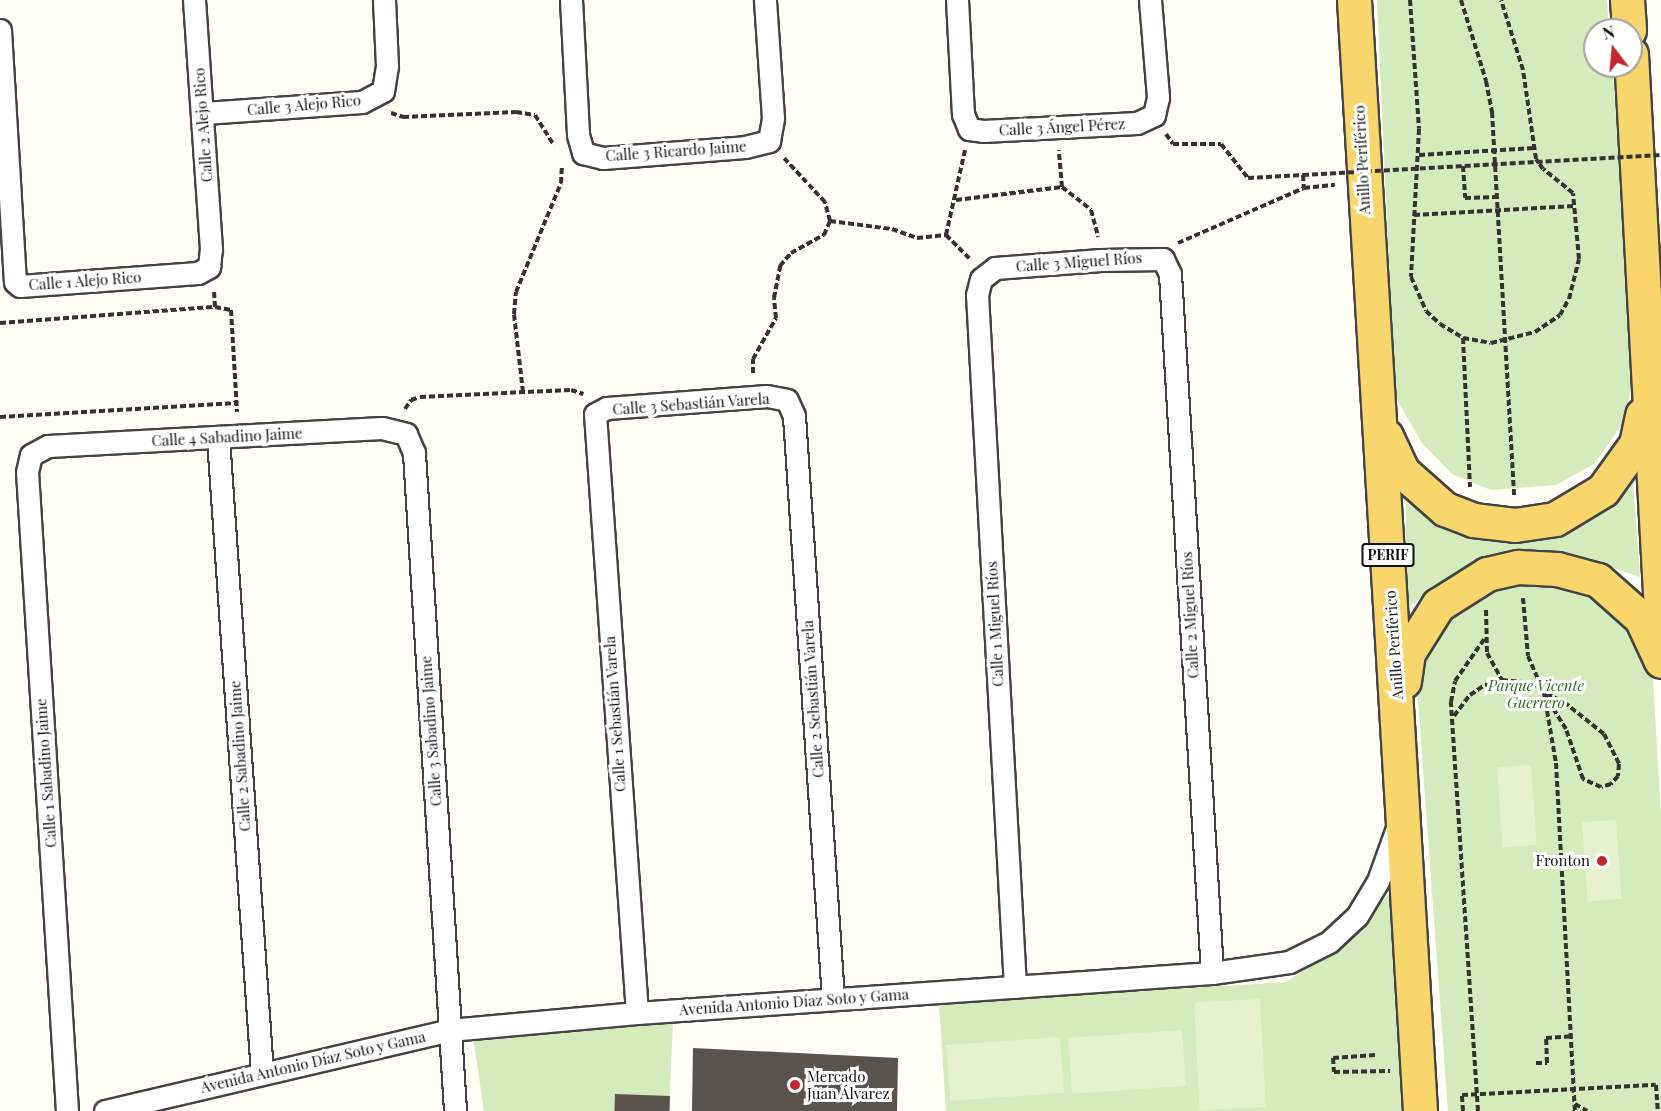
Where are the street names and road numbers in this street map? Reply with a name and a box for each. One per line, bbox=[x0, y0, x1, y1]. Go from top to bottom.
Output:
street label: Calle 2 Alejo Rico bbox=[190, 67, 216, 183]
street label: Calle 3 Alejo Rico bbox=[246, 91, 362, 119]
street label: Anillo Periférico bbox=[1350, 105, 1374, 215]
street label: Calle 3 Ángel Pérez bbox=[998, 115, 1126, 139]
street label: Calle 3 Ricardo Jaime bbox=[605, 137, 747, 165]
street label: Calle 3 Miguel Ríos bbox=[1015, 249, 1143, 275]
street label: Calle 1 Alejo Rico bbox=[28, 268, 142, 294]
street label: Calle 3 Sebastián Varela bbox=[612, 390, 770, 418]
street label: Calle 4 Sabadino Jaime bbox=[151, 424, 303, 450]
road number: PERIF bbox=[1361, 544, 1415, 566]
street label: Calle 2 Miguel Ríos bbox=[1178, 551, 1202, 679]
street label: Calle 1 Miguel Ríos bbox=[983, 561, 1007, 687]
street label: Anillo Periférico bbox=[1381, 590, 1407, 700]
street label: Calle 2 Sebastián Varela bbox=[798, 619, 828, 779]
street label: Calle 1 Sebastián Varela bbox=[601, 635, 629, 793]
street label: Calle 3 Sabadino Jaime bbox=[417, 655, 445, 807]
street label: Calle 2 Sabadino Jaime bbox=[226, 680, 254, 832]
street label: Calle 1 Sabadino Jaime bbox=[32, 698, 60, 848]
street label: Avenida Antonio Díaz Soto y Gama bbox=[678, 985, 910, 1019]
street label: Avenida Antonio Díaz Soto y Gama bbox=[198, 1027, 428, 1097]

